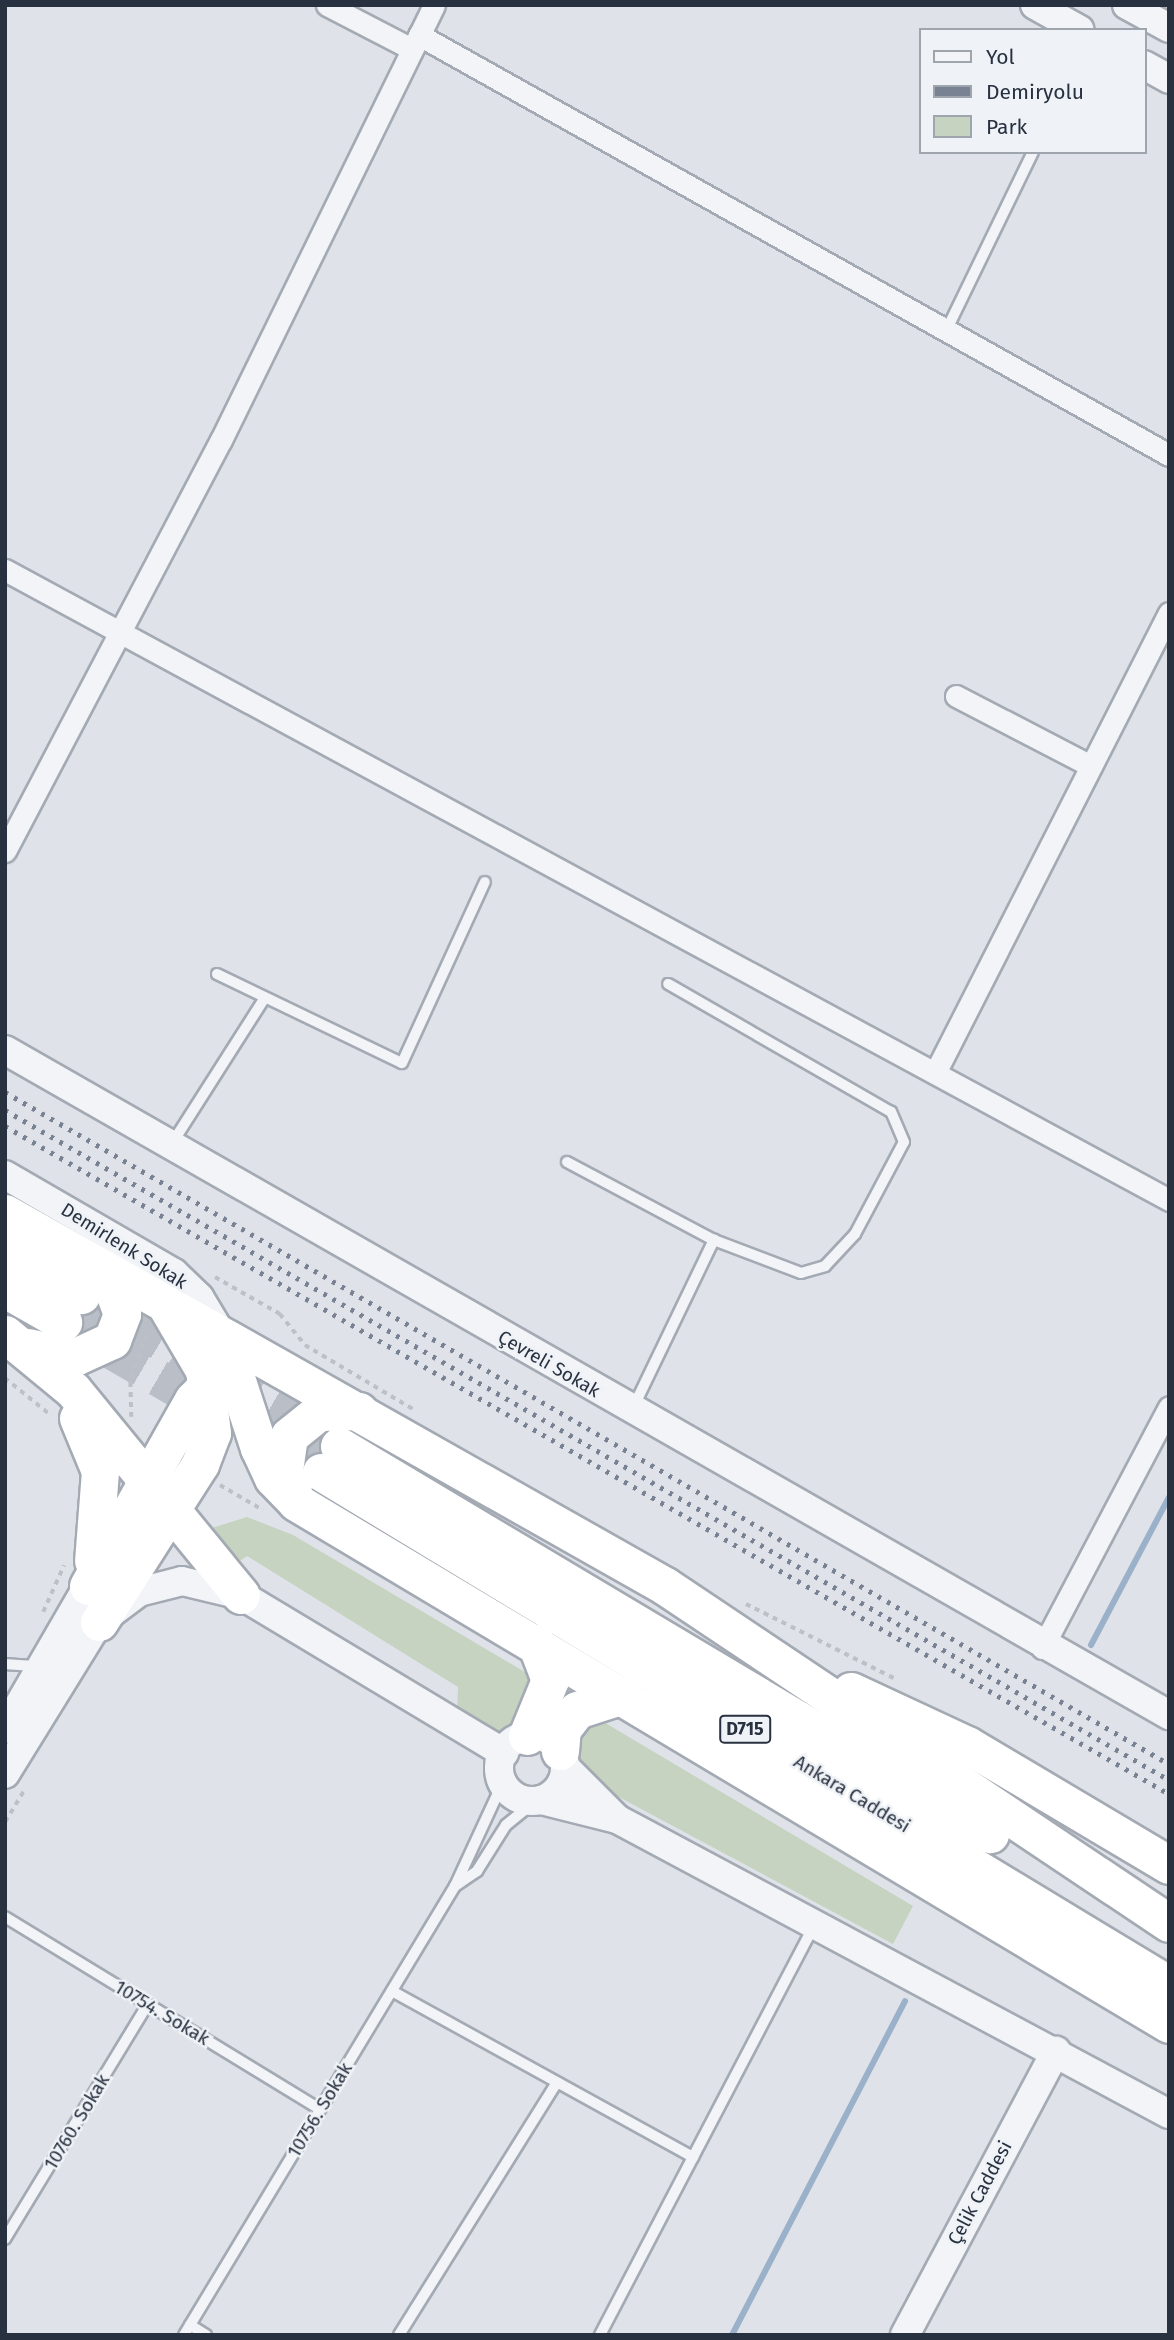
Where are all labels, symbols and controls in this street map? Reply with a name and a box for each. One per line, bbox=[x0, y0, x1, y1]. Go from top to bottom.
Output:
legend bbox=[918, 28, 1146, 154]
text: Yol bbox=[986, 44, 1015, 70]
text: Demiryolu bbox=[986, 79, 1084, 105]
text: Park bbox=[986, 114, 1027, 140]
street label: Demirlenk Sokak bbox=[57, 1198, 191, 1294]
street label: Çevreli Sokak bbox=[494, 1326, 604, 1402]
road number: D715 bbox=[719, 1714, 771, 1744]
street label: Ankara Caddesi bbox=[790, 1750, 914, 1838]
street label: 10754. Sokak bbox=[110, 1976, 214, 2050]
street label: 10756. Sokak bbox=[283, 2058, 357, 2162]
street label: 10760. Sokak bbox=[39, 2070, 115, 2174]
street label: Çelik Caddesi bbox=[943, 2137, 1017, 2249]

